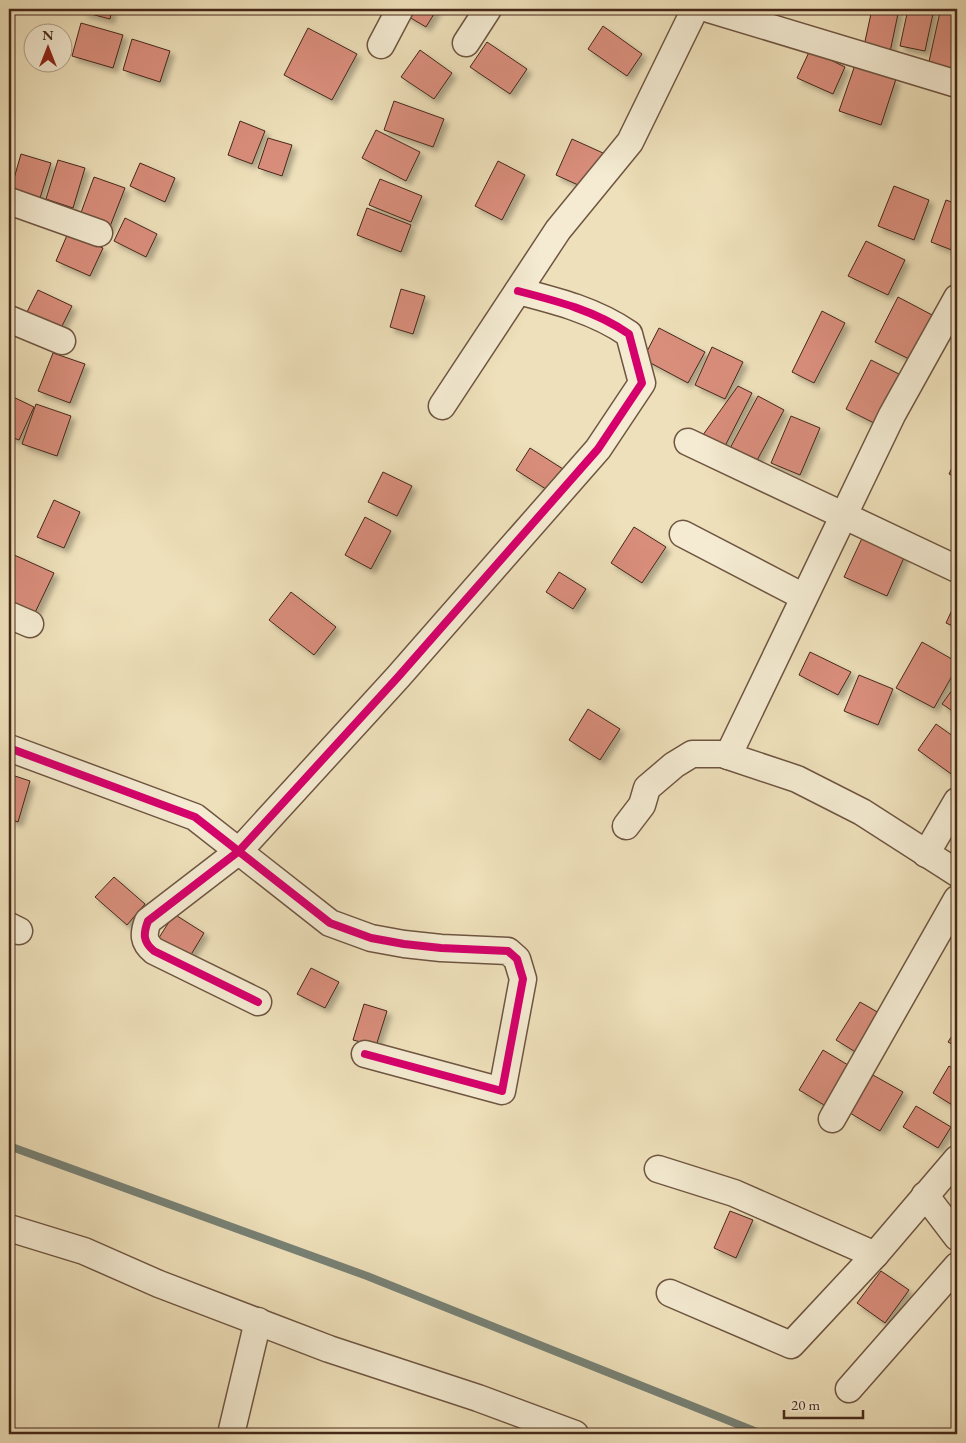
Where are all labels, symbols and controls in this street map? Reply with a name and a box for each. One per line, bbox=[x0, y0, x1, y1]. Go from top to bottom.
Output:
north arrow bbox=[22, 22, 72, 72]
text: N bbox=[42, 26, 54, 44]
scale bar bbox=[784, 1388, 862, 1420]
text: 20 m bbox=[791, 1395, 820, 1414]

